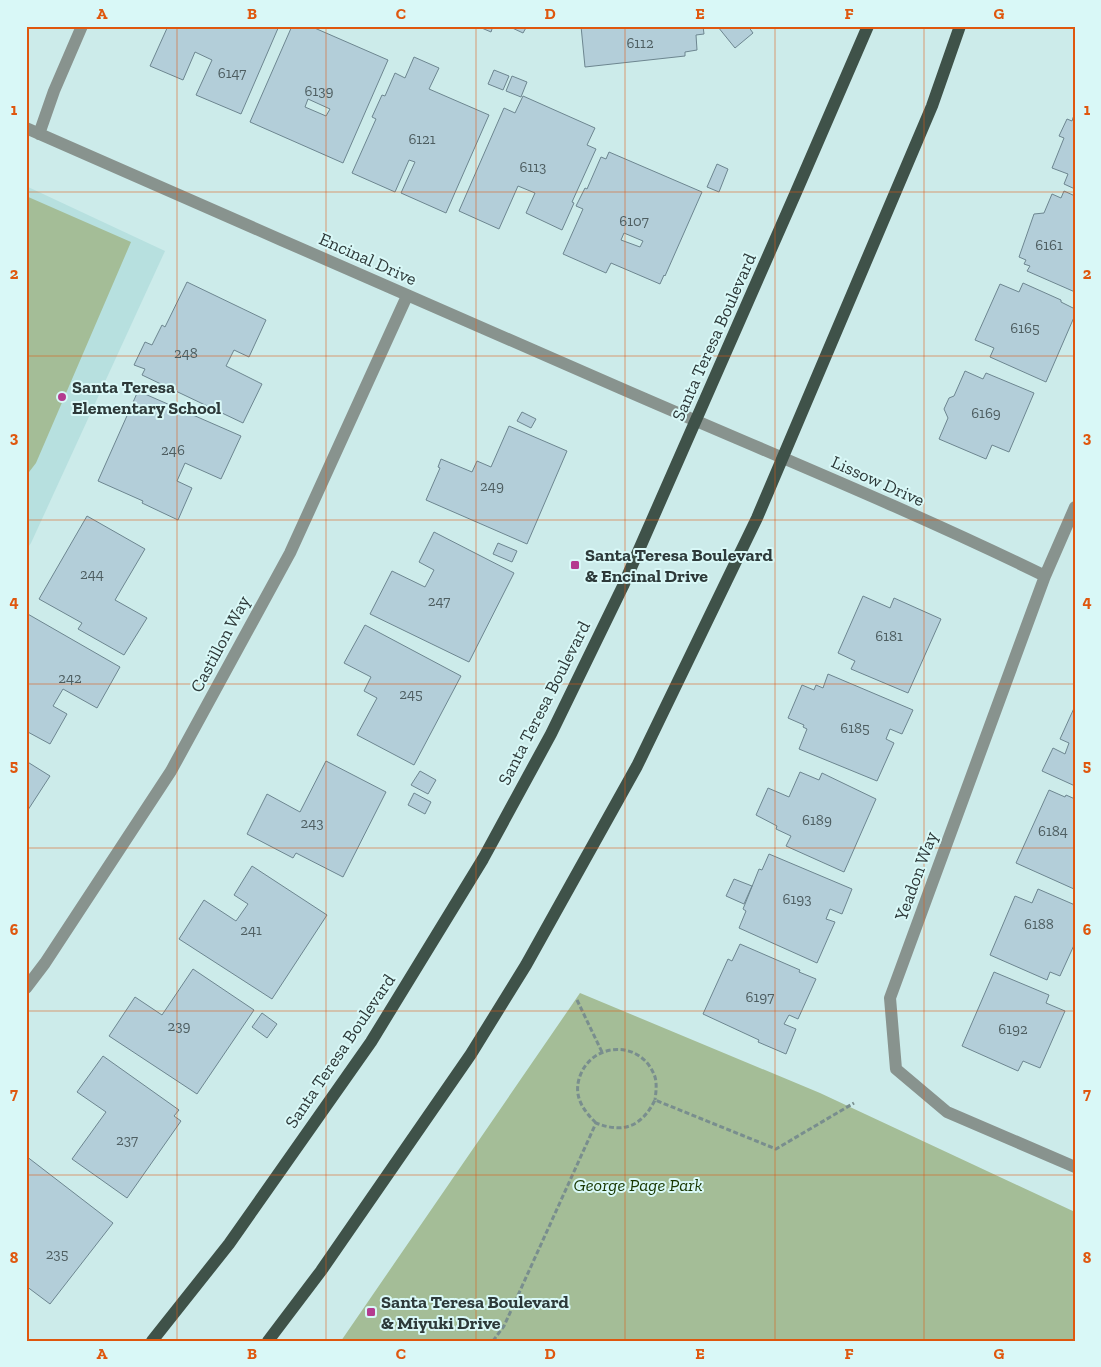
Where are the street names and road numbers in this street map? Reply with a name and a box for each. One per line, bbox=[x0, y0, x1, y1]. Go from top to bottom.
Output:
street label: Encinal Drive bbox=[316, 228, 420, 290]
street label: Santa Teresa Boulevard bbox=[667, 250, 761, 424]
street label: Lissow Drive bbox=[828, 451, 928, 511]
street label: Castillon Way bbox=[185, 591, 255, 696]
street label: Santa Teresa Boulevard bbox=[493, 617, 595, 789]
street label: Yeadon Way bbox=[889, 828, 943, 925]
street label: Santa Teresa Boulevard bbox=[280, 970, 400, 1132]

